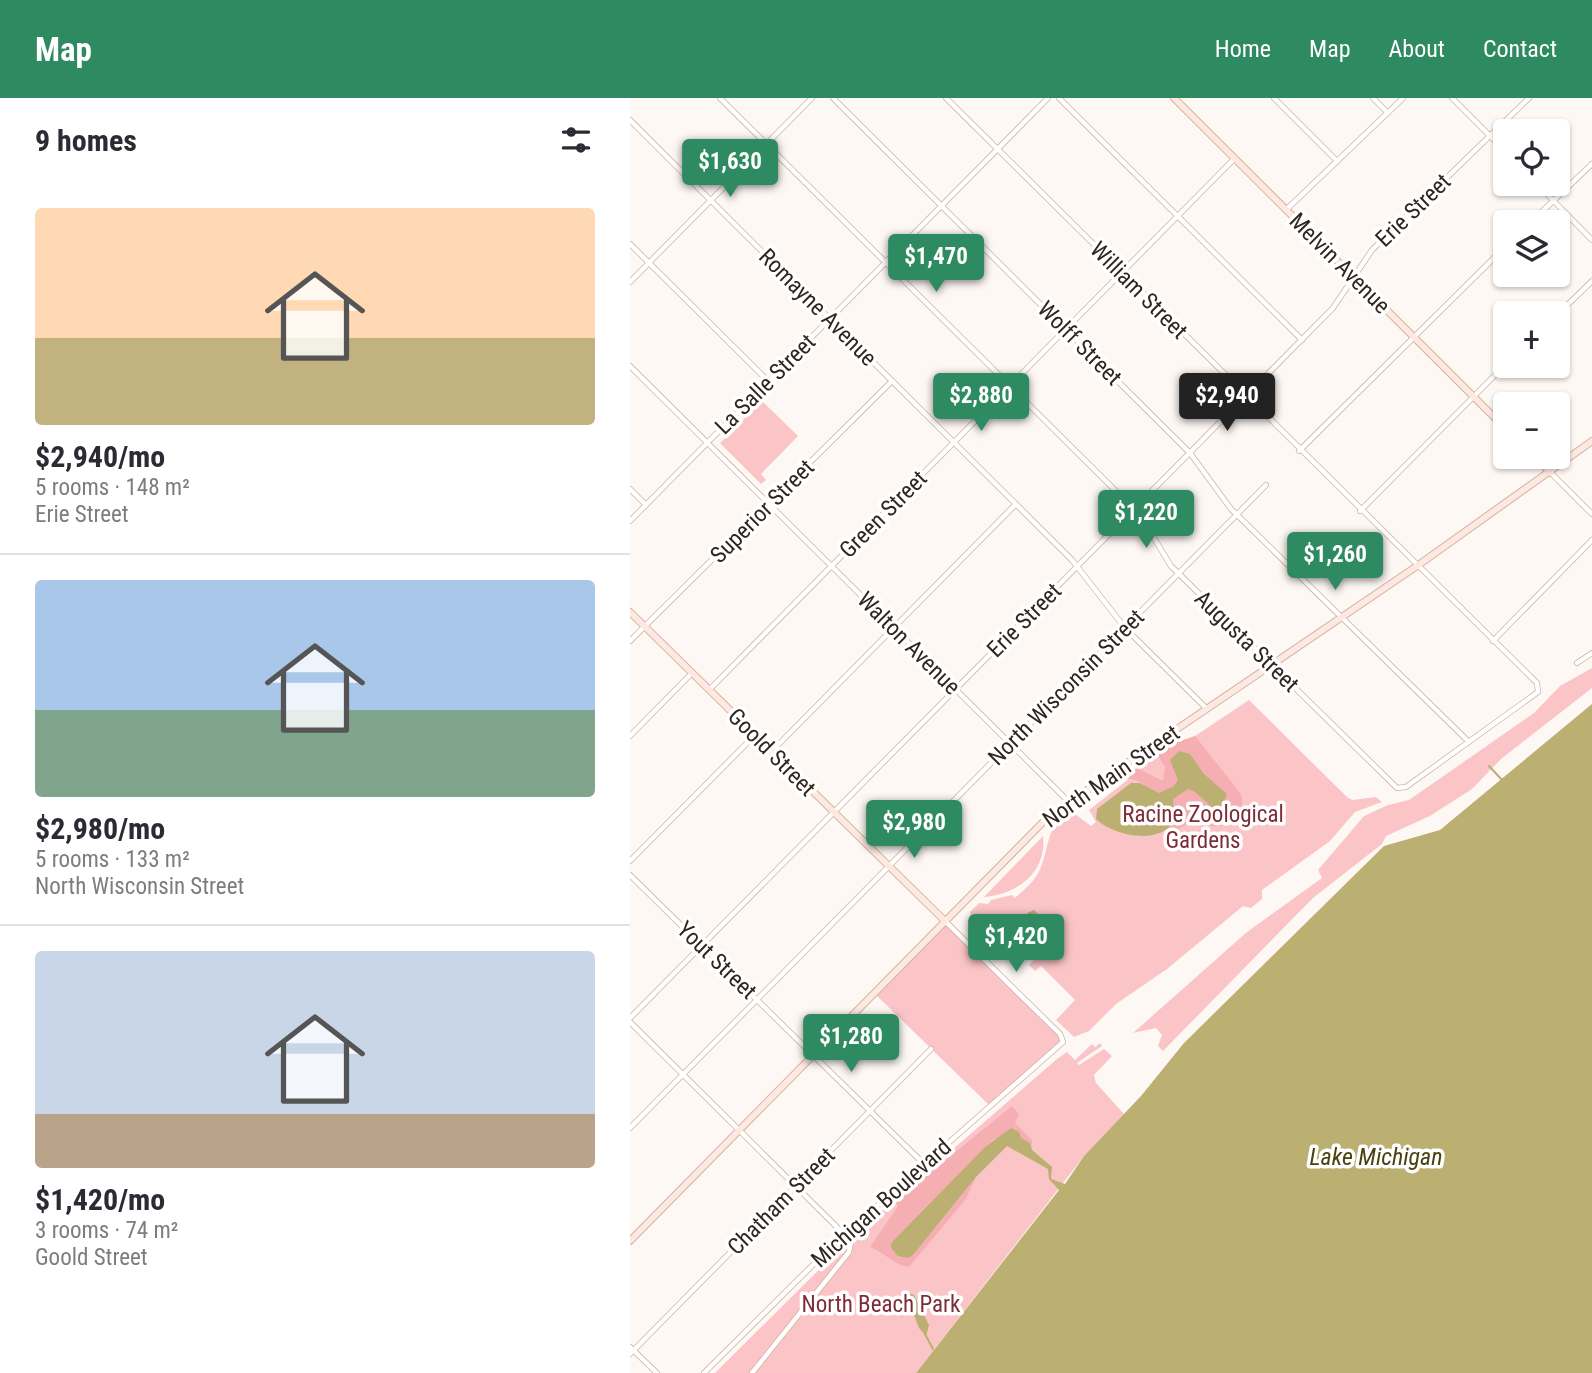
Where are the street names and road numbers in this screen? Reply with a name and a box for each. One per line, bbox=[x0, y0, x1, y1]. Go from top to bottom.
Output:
street label: Erie Street bbox=[1370, 168, 1456, 253]
street label: Melvin Avenue bbox=[1284, 207, 1396, 319]
street label: William Street bbox=[1085, 236, 1193, 344]
street label: Romayne Avenue bbox=[753, 243, 882, 372]
street label: Wolff Street bbox=[1032, 296, 1127, 391]
street label: La Salle Street bbox=[710, 329, 821, 440]
street label: Superior Street bbox=[705, 454, 820, 569]
street label: Green Street bbox=[834, 465, 933, 564]
street label: Erie Street bbox=[982, 578, 1067, 663]
street label: Augusta Street bbox=[1189, 585, 1304, 698]
street label: Walton Avenue bbox=[852, 586, 966, 700]
street label: North Wisconsin Street bbox=[983, 604, 1150, 771]
street label: Goold Street bbox=[722, 703, 821, 802]
street label: North Main Street bbox=[1038, 719, 1185, 834]
street label: Yout Street bbox=[671, 916, 762, 1005]
street label: Michigan Boulevard bbox=[806, 1134, 957, 1273]
street label: Chatham Street bbox=[722, 1142, 841, 1261]

